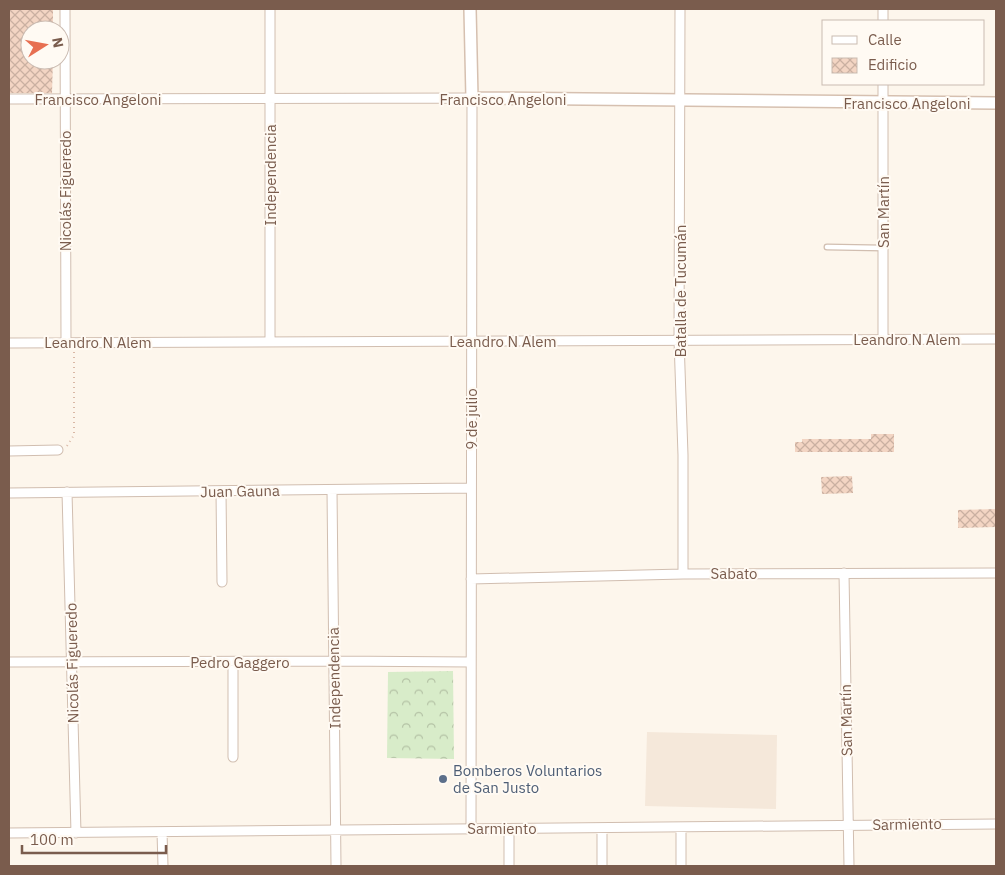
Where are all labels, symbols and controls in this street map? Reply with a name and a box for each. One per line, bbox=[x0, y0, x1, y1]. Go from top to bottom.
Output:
north arrow bbox=[20, 20, 70, 70]
legend bbox=[822, 20, 985, 85]
text: Calle bbox=[868, 30, 902, 49]
text: N bbox=[48, 36, 68, 49]
text: Edificio bbox=[868, 55, 917, 74]
street label: Francisco Angeloni bbox=[34, 90, 162, 109]
street label: Francisco Angeloni bbox=[439, 90, 567, 109]
street label: Francisco Angeloni bbox=[843, 94, 971, 113]
street label: Independencia bbox=[261, 124, 280, 226]
street label: Nicolás Figueredo bbox=[56, 131, 75, 251]
street label: San Martín bbox=[874, 176, 893, 248]
street label: Batalla de Tucumán bbox=[671, 224, 690, 358]
street label: Leandro N Alem bbox=[853, 330, 961, 349]
street label: Leandro N Alem bbox=[449, 332, 557, 351]
street label: Leandro N Alem bbox=[44, 333, 152, 352]
street label: 9 de julio bbox=[462, 388, 481, 450]
street label: Juan Gauna bbox=[200, 481, 280, 501]
street label: Sabato bbox=[710, 564, 758, 583]
street label: Nicolás Figueredo bbox=[61, 603, 83, 723]
street label: Independencia bbox=[324, 627, 344, 729]
street label: Pedro Gaggero bbox=[190, 653, 290, 672]
street label: San Martín bbox=[836, 684, 856, 756]
place label: Bomberos Voluntarios de San Justo bbox=[453, 761, 602, 797]
marker: Bomberos Voluntarios de San Justo bbox=[437, 773, 449, 785]
street label: Sarmiento bbox=[872, 814, 942, 834]
street label: Sarmiento bbox=[467, 819, 537, 838]
scale bar bbox=[22, 822, 166, 854]
text: 100 m bbox=[30, 830, 74, 849]

